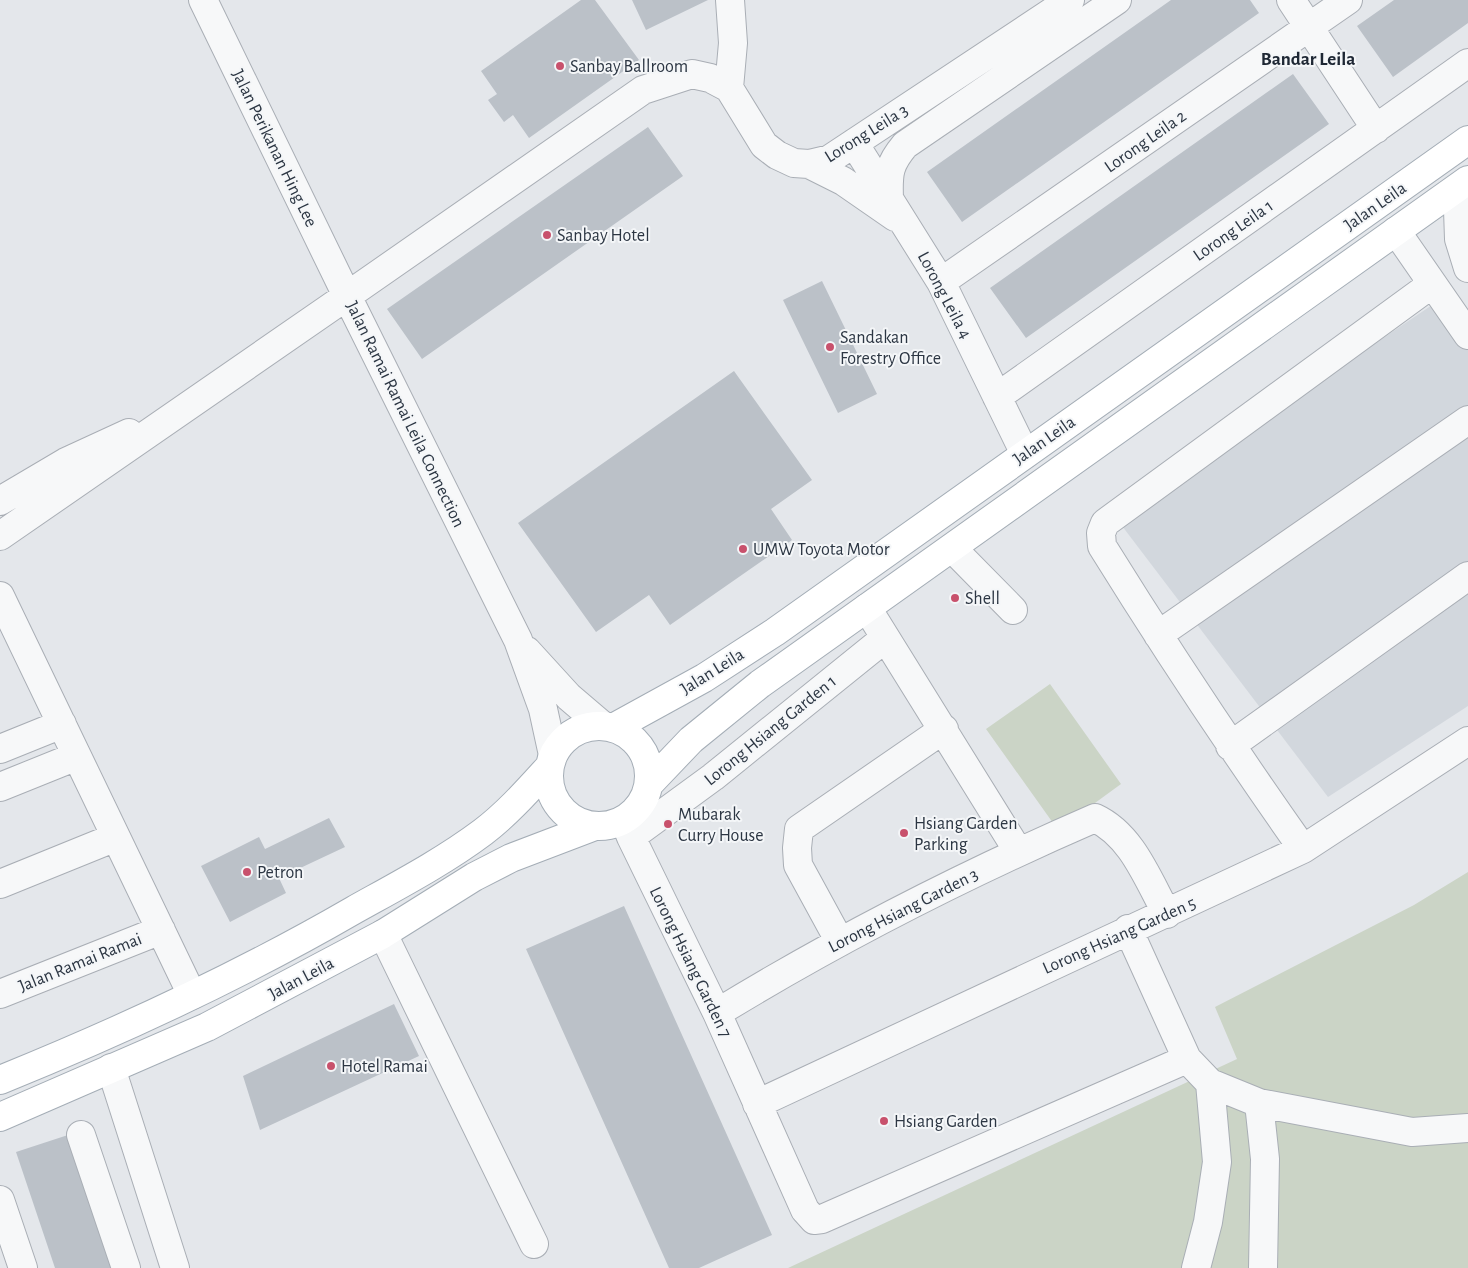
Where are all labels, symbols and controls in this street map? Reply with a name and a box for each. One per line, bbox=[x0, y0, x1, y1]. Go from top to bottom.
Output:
district label: Bandar Leila bbox=[1261, 50, 1355, 69]
place label: Sanbay Ballroom bbox=[570, 58, 688, 76]
marker: Sanbay Ballroom bbox=[554, 60, 566, 72]
street label: Jalan Perikanan Hing Lee bbox=[228, 67, 320, 230]
street label: Lorong Leila 3 bbox=[822, 101, 911, 166]
street label: Lorong Leila 2 bbox=[1101, 107, 1190, 176]
street label: Jalan Leila bbox=[1341, 179, 1410, 235]
street label: Lorong Leila 1 bbox=[1190, 197, 1277, 265]
place label: Sanbay Hotel bbox=[557, 227, 650, 245]
marker: Sanbay Hotel bbox=[541, 229, 553, 241]
street label: Lorong Leila 4 bbox=[914, 249, 975, 342]
street label: Jalan Ramai Ramai Leila Connection bbox=[342, 299, 468, 530]
place label: Sandakan Forestry Office bbox=[840, 329, 941, 368]
marker: Sandakan Forestry Office bbox=[824, 341, 836, 353]
street label: Jalan Leila bbox=[1010, 413, 1079, 469]
place label: UMW Toyota Motor bbox=[753, 541, 890, 559]
marker: UMW Toyota Motor bbox=[737, 543, 749, 555]
place label: Shell bbox=[965, 590, 1000, 608]
marker: Shell bbox=[949, 592, 961, 604]
street label: Jalan Leila bbox=[678, 645, 747, 698]
street label: Lorong Hsiang Garden 1 bbox=[701, 672, 840, 789]
place label: Mubarak Curry House bbox=[678, 806, 764, 845]
place label: Hsiang Garden Parking bbox=[914, 815, 1018, 854]
marker: Mubarak Curry House bbox=[662, 818, 674, 830]
marker: Hsiang Garden Parking bbox=[898, 827, 910, 839]
place label: Petron bbox=[257, 864, 303, 882]
street label: Lorong Hsiang Garden 3 bbox=[826, 865, 981, 956]
marker: Petron bbox=[241, 866, 253, 878]
street label: Lorong Hsiang Garden 7 bbox=[646, 884, 734, 1041]
street label: Lorong Hsiang Garden 5 bbox=[1040, 894, 1199, 978]
street label: Jalan Ramai Ramai bbox=[16, 930, 144, 996]
street label: Jalan Leila bbox=[266, 954, 337, 1004]
place label: Hotel Ramai bbox=[341, 1058, 428, 1076]
marker: Hotel Ramai bbox=[325, 1060, 337, 1072]
place label: Hsiang Garden bbox=[894, 1113, 998, 1131]
marker: Hsiang Garden bbox=[878, 1115, 890, 1127]

